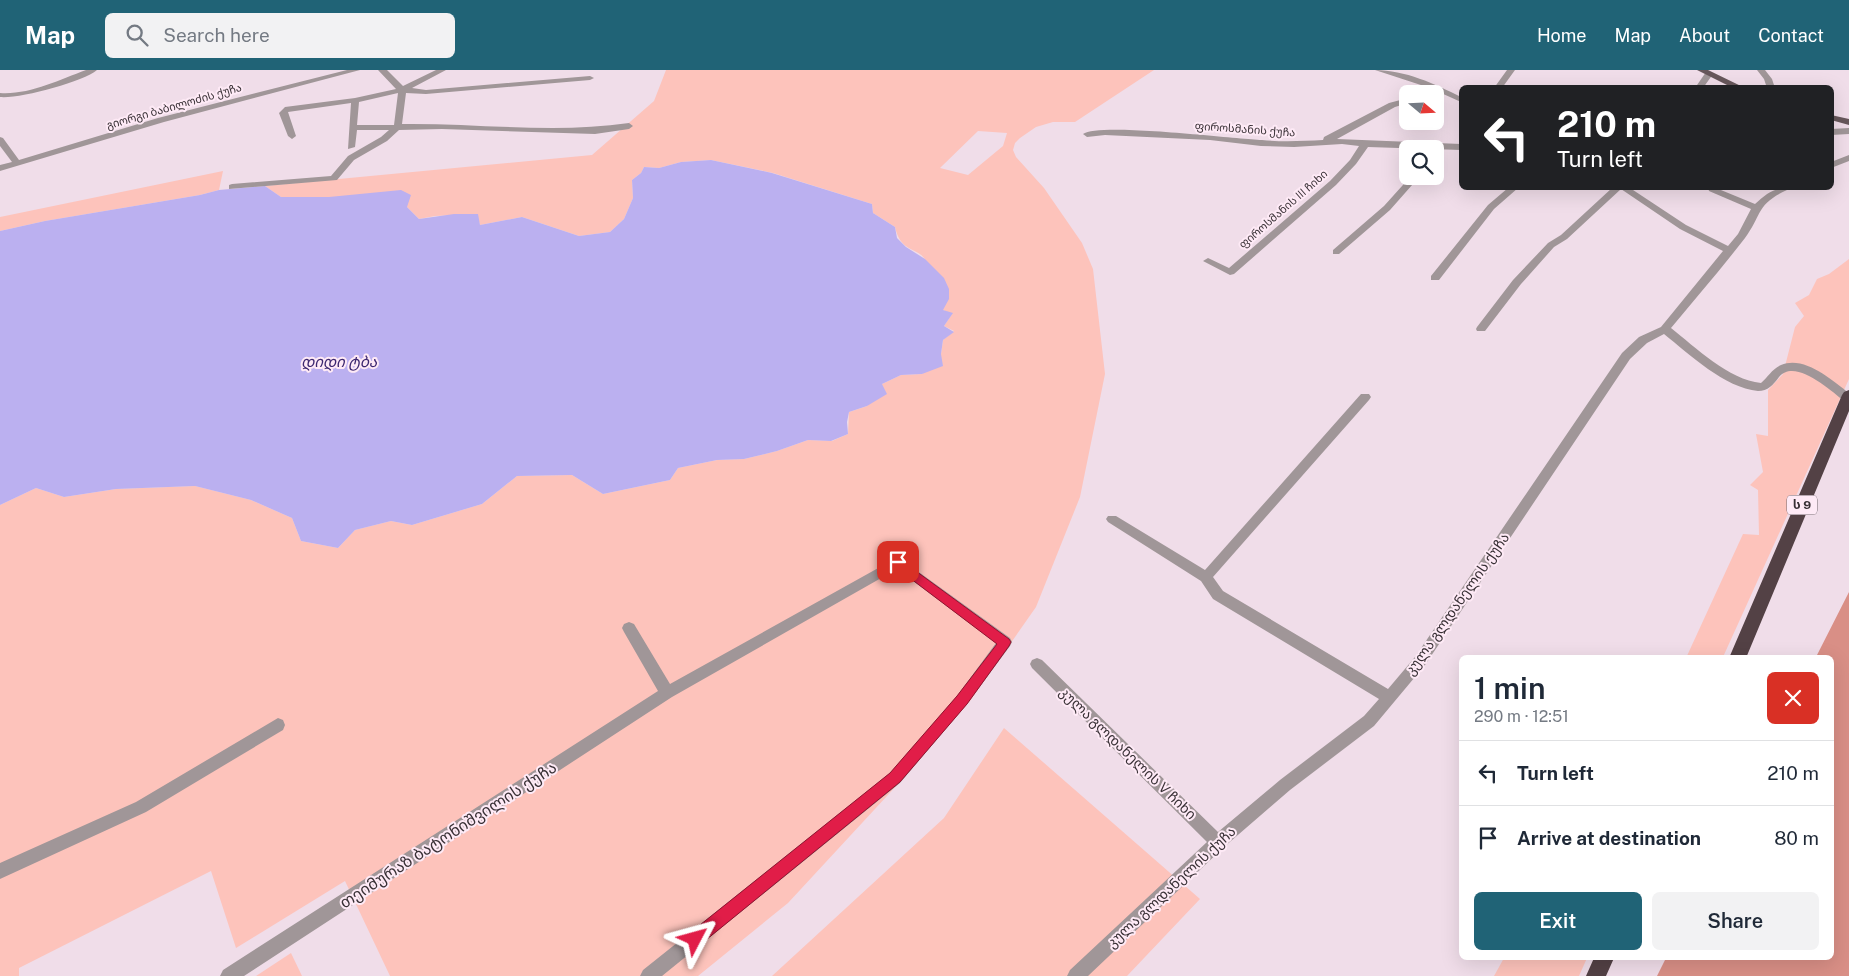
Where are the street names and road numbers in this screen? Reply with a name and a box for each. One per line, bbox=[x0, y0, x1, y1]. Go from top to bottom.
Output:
street label: გიორგი ბაბილოძის ქუჩა bbox=[105, 81, 243, 132]
street label: ფიროსმანის ქუჩა bbox=[1194, 119, 1296, 139]
street label: ფიროსმანის III ჩიხი bbox=[1236, 167, 1330, 251]
road number: ს 9 bbox=[1787, 496, 1817, 514]
street label: კულა გლდანელის ქუჩა bbox=[1402, 530, 1513, 679]
street label: კულა გლდანელის V ჩიხი bbox=[1056, 684, 1199, 823]
street label: თეიმურაზ ბატონიშვილის ქუჩა bbox=[336, 758, 561, 913]
street label: კულა გლდანელის ქუჩა bbox=[1103, 823, 1239, 952]

